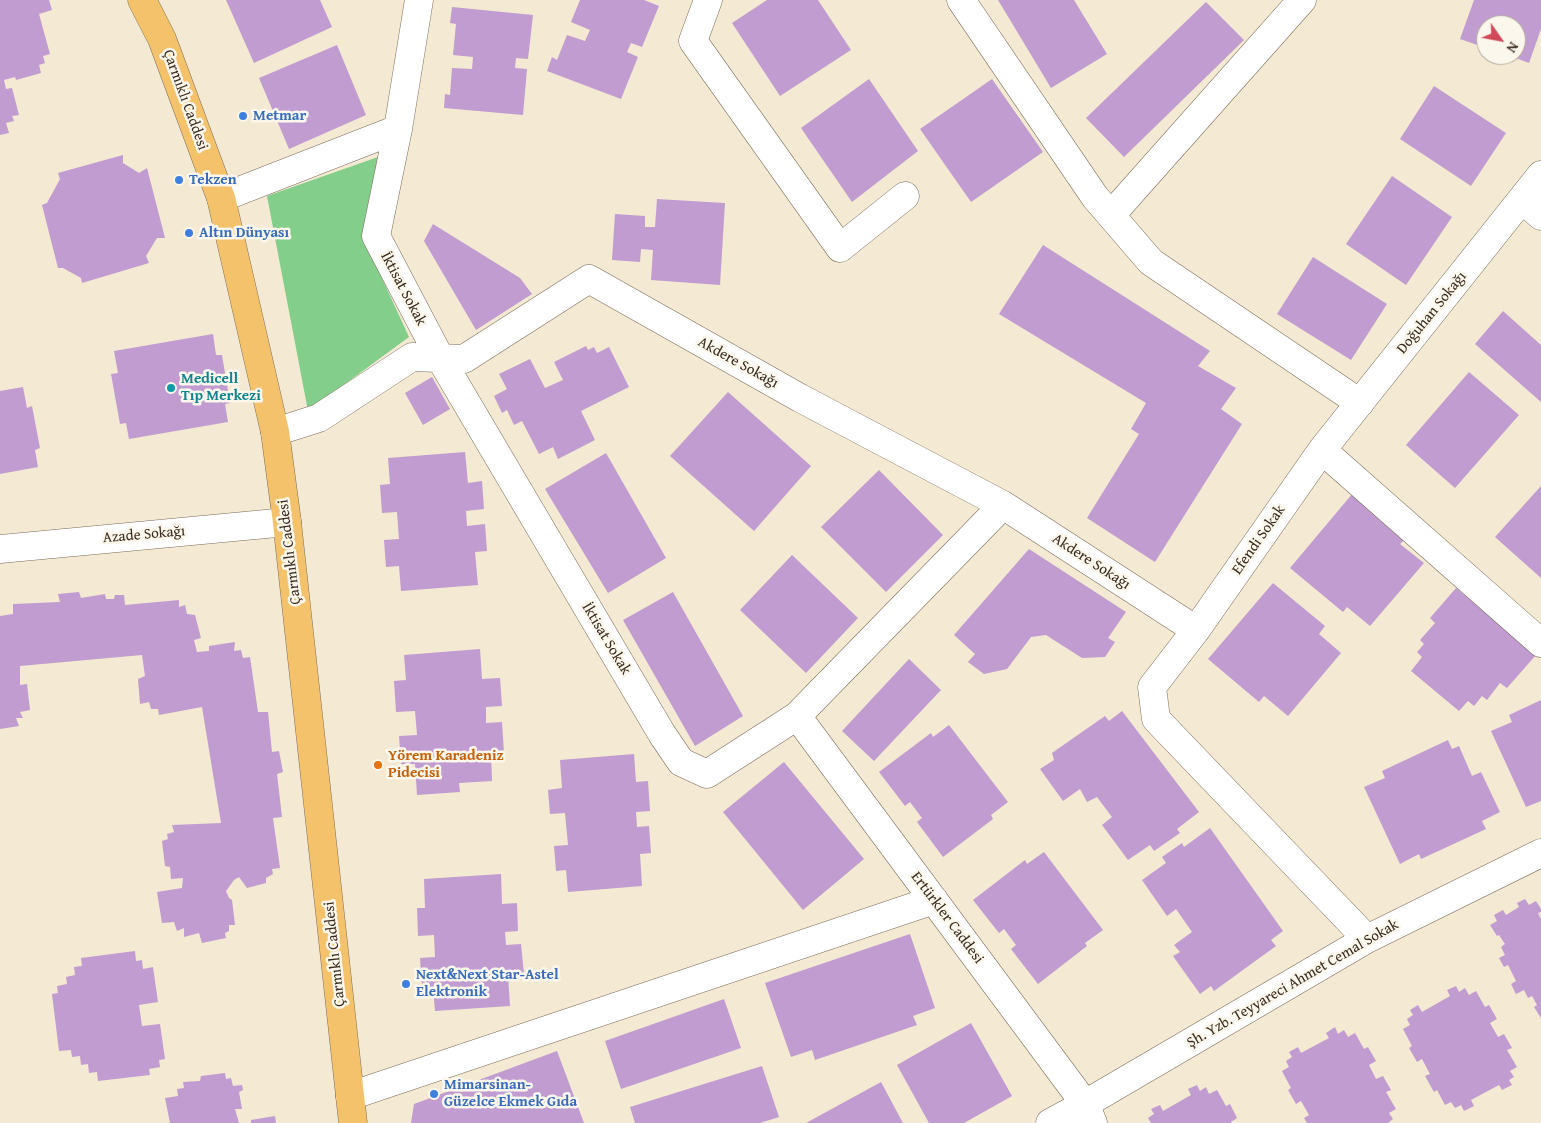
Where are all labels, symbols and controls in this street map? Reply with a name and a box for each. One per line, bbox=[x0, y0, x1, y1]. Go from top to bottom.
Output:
north arrow bbox=[1476, 15, 1526, 65]
text: N bbox=[1502, 38, 1524, 57]
street label: Çarmıklı Caddesi bbox=[158, 47, 212, 153]
place label: Metmar bbox=[253, 107, 306, 125]
marker: Metmar bbox=[237, 110, 249, 122]
place label: Tekzen bbox=[189, 171, 237, 189]
marker: Tekzen bbox=[173, 174, 185, 186]
place label: Altın Dünyası bbox=[199, 224, 289, 242]
marker: Altın Dünyası bbox=[183, 227, 195, 239]
street label: İktisat Sokak bbox=[376, 249, 430, 329]
street label: Doğuhan Sokağı bbox=[1393, 268, 1471, 358]
street label: Akdere Sokağı bbox=[695, 333, 781, 393]
place label: Medicell Tıp Merkezi bbox=[181, 370, 261, 405]
marker: Medicell Tıp Merkezi bbox=[165, 382, 177, 394]
street label: Çarmıklı Caddesi bbox=[275, 498, 305, 606]
street label: Efendi Sokak bbox=[1228, 502, 1290, 578]
street label: Azade Sokağı bbox=[102, 522, 186, 548]
street label: Akdere Sokağı bbox=[1049, 530, 1133, 594]
street label: İktisat Sokak bbox=[578, 600, 634, 678]
place label: Yörem Karadeniz Pidecisi bbox=[388, 747, 504, 782]
marker: Yörem Karadeniz Pidecisi bbox=[372, 759, 384, 771]
street label: Ertürkler Caddesi bbox=[907, 869, 987, 967]
street label: Çarmıklı Caddesi bbox=[321, 901, 349, 1007]
street label: Şh. Yzb. Teyyareci Ahmet Cemal Sokak bbox=[1184, 916, 1402, 1052]
place label: Next&Next Star-Astel Elektronik bbox=[416, 966, 559, 1001]
marker: Next&Next Star-Astel Elektronik bbox=[400, 978, 412, 990]
place label: Mimarsinan- Güzelce Ekmek Gıda bbox=[444, 1076, 577, 1111]
marker: Mimarsinan- Güzelce Ekmek Gıda bbox=[428, 1088, 440, 1100]

